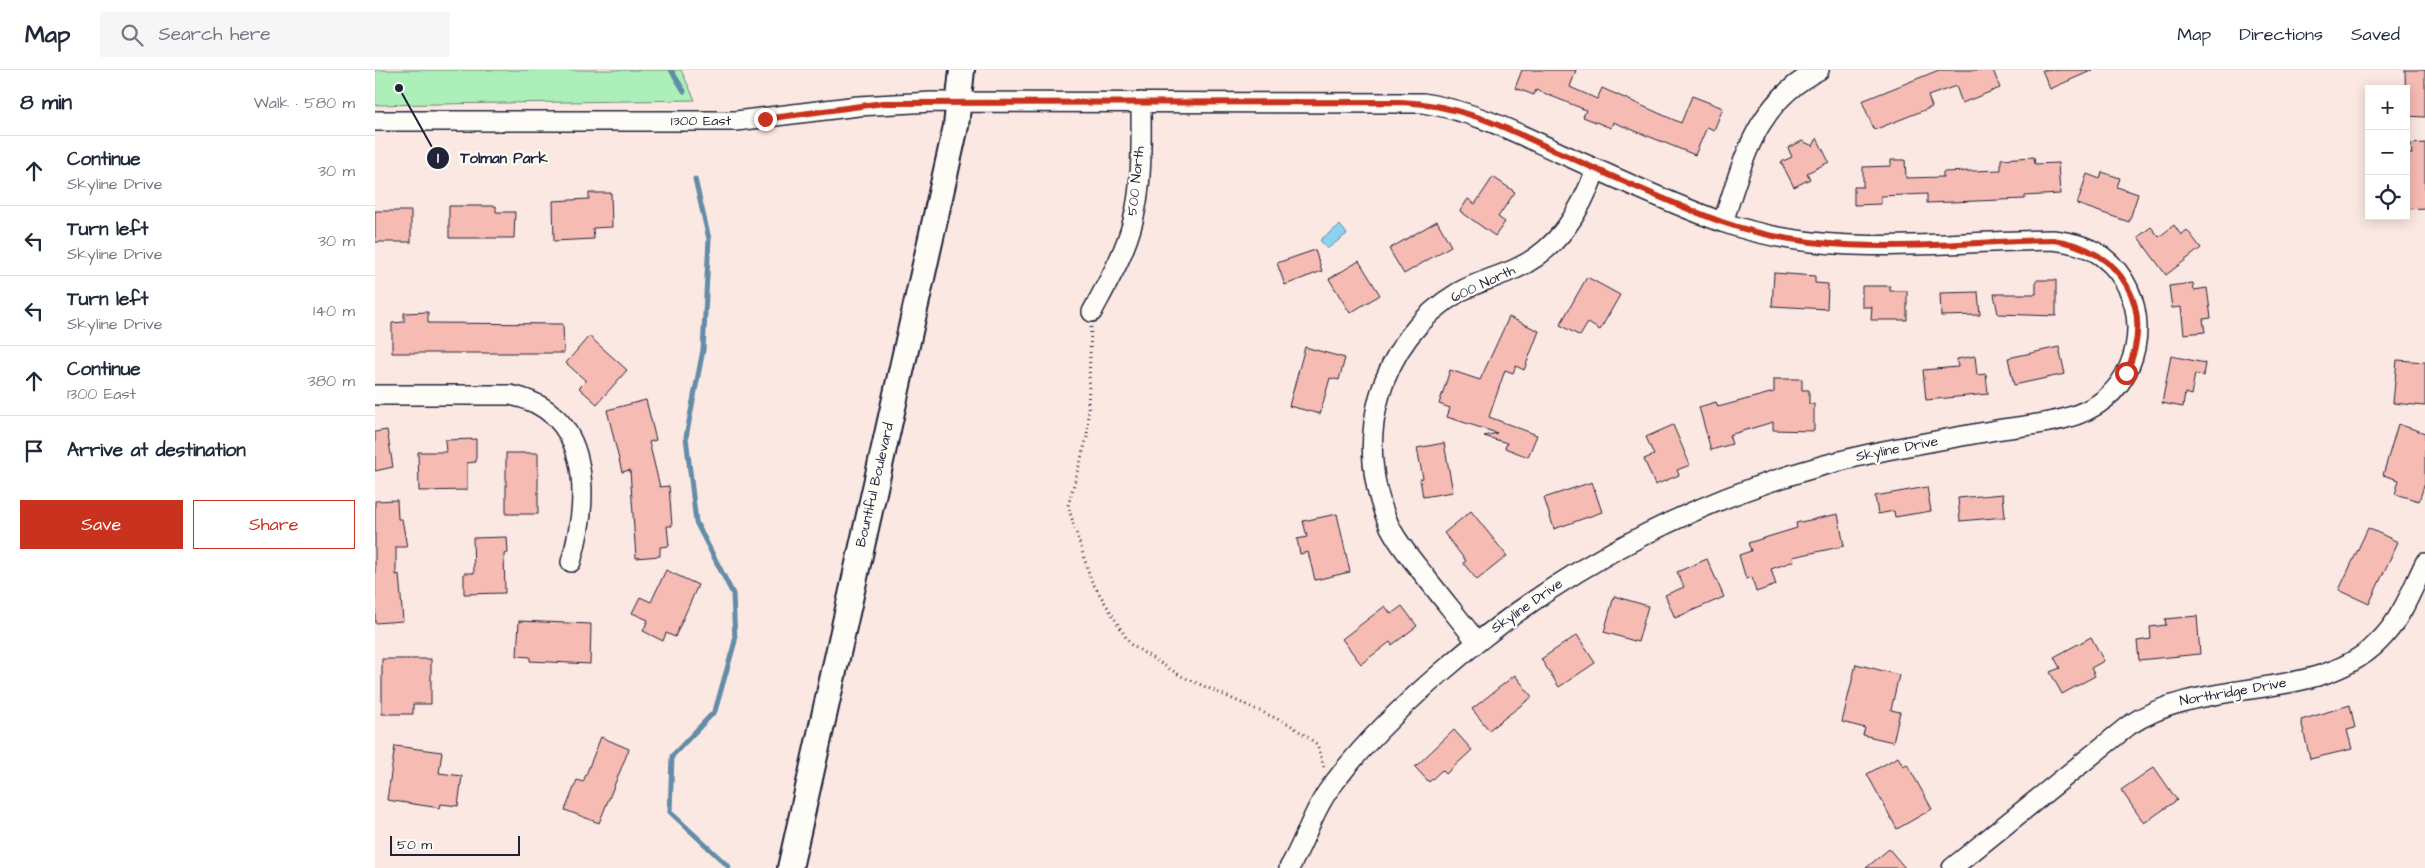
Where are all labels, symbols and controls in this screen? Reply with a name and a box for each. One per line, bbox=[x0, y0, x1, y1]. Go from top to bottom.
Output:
search box bbox=[100, 12, 450, 57]
text: Map bbox=[25, 18, 70, 52]
icon: search bbox=[118, 21, 146, 49]
text: Search here bbox=[158, 21, 271, 48]
text: Map bbox=[2177, 22, 2211, 47]
text: Directions bbox=[2239, 22, 2323, 47]
text: Saved bbox=[2351, 22, 2400, 47]
map controls bbox=[2365, 85, 2410, 220]
button: + bbox=[2365, 85, 2410, 130]
text: 8 min bbox=[20, 88, 72, 117]
text: Walk · 580 m bbox=[254, 92, 355, 114]
route end bbox=[754, 108, 777, 131]
street label: 1300 East bbox=[671, 111, 731, 131]
button: − bbox=[2365, 130, 2410, 175]
callout: Tolman Park bbox=[426, 143, 558, 173]
street label: 500 North bbox=[1122, 145, 1150, 217]
text: Continue bbox=[67, 146, 141, 173]
text: 1 bbox=[437, 148, 439, 169]
text: Tolman Park bbox=[459, 148, 549, 169]
icon: ahead bbox=[20, 157, 48, 185]
text: 30 m bbox=[318, 160, 355, 182]
text: Skyline Drive bbox=[67, 173, 162, 195]
button: locate bbox=[2365, 175, 2410, 220]
text: Turn left bbox=[67, 216, 148, 243]
icon: left bbox=[20, 227, 48, 255]
text: 30 m bbox=[318, 230, 355, 252]
text: Skyline Drive bbox=[67, 243, 162, 265]
street label: 600 North bbox=[1447, 260, 1519, 308]
text: Turn left bbox=[67, 286, 148, 313]
icon: left bbox=[20, 297, 48, 325]
text: 140 m bbox=[313, 300, 355, 322]
text: Skyline Drive bbox=[67, 313, 162, 335]
text: Continue bbox=[67, 356, 141, 383]
route start bbox=[2115, 362, 2138, 385]
icon: ahead bbox=[20, 367, 48, 395]
text: 380 m bbox=[308, 370, 355, 392]
text: 1300 East bbox=[67, 383, 136, 405]
street label: Bountiful Boulevard bbox=[851, 421, 899, 549]
street label: Skyline Drive bbox=[1854, 431, 1940, 467]
icon: arrive bbox=[20, 437, 48, 465]
text: Arrive at destination bbox=[67, 437, 246, 464]
button: Save bbox=[20, 500, 183, 549]
button: Share bbox=[193, 500, 355, 549]
street label: Skyline Drive bbox=[1487, 574, 1567, 638]
street label: Northridge Drive bbox=[2178, 673, 2288, 711]
scale bar bbox=[390, 833, 520, 856]
text: 50 m bbox=[397, 835, 432, 855]

